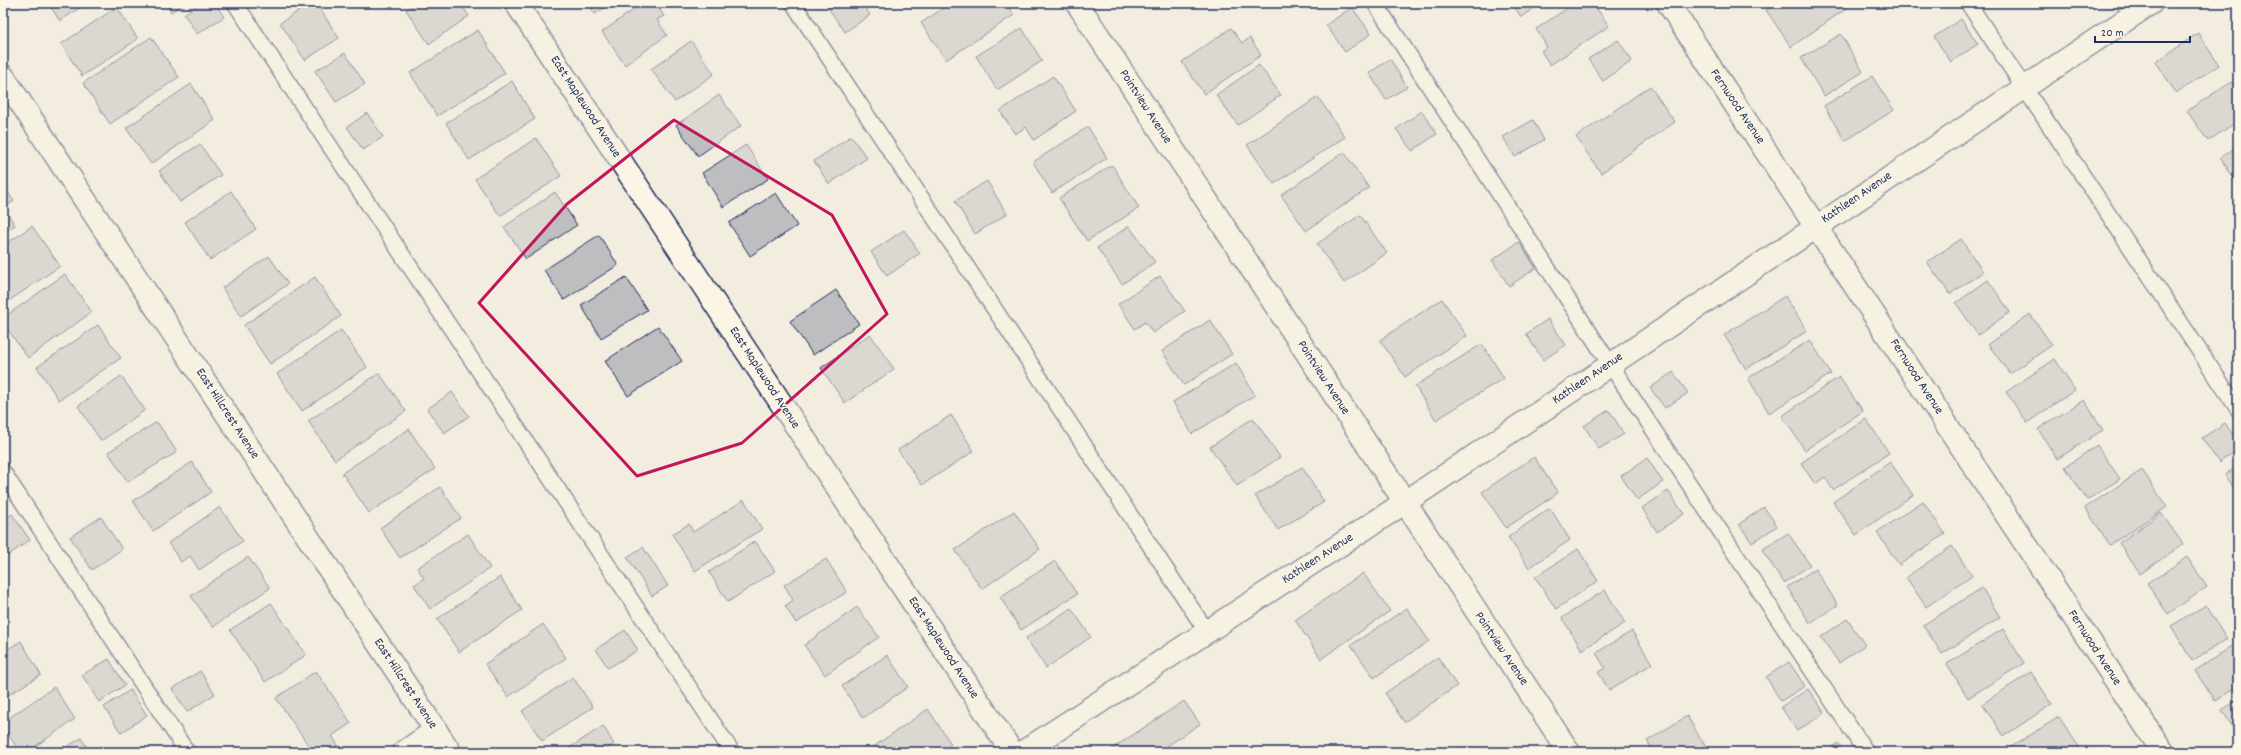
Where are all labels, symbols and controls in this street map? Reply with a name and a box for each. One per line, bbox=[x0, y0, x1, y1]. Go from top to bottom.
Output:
scale bar bbox=[2095, 18, 2190, 44]
text: 20 m bbox=[2101, 25, 2124, 42]
street label: East Maplewood Avenue bbox=[545, 52, 625, 162]
street label: Pointview Avenue bbox=[1114, 66, 1176, 148]
street label: Fernwood Avenue bbox=[1705, 66, 1769, 149]
street label: Kathleen Avenue bbox=[1818, 167, 1897, 229]
street label: East Maplewood Avenue bbox=[724, 323, 804, 433]
street label: Fernwood Avenue bbox=[1884, 335, 1948, 419]
street label: Pointview Avenue bbox=[1292, 337, 1354, 419]
street label: Kathleen Avenue bbox=[1549, 348, 1628, 410]
street label: East Hillcrest Avenue bbox=[190, 365, 264, 463]
street label: Kathleen Avenue bbox=[1278, 529, 1358, 589]
street label: East Maplewood Avenue bbox=[903, 593, 983, 703]
street label: Fernwood Avenue bbox=[2062, 606, 2126, 690]
street label: Pointview Avenue bbox=[1469, 608, 1533, 690]
street label: East Hillcrest Avenue bbox=[368, 635, 442, 733]

